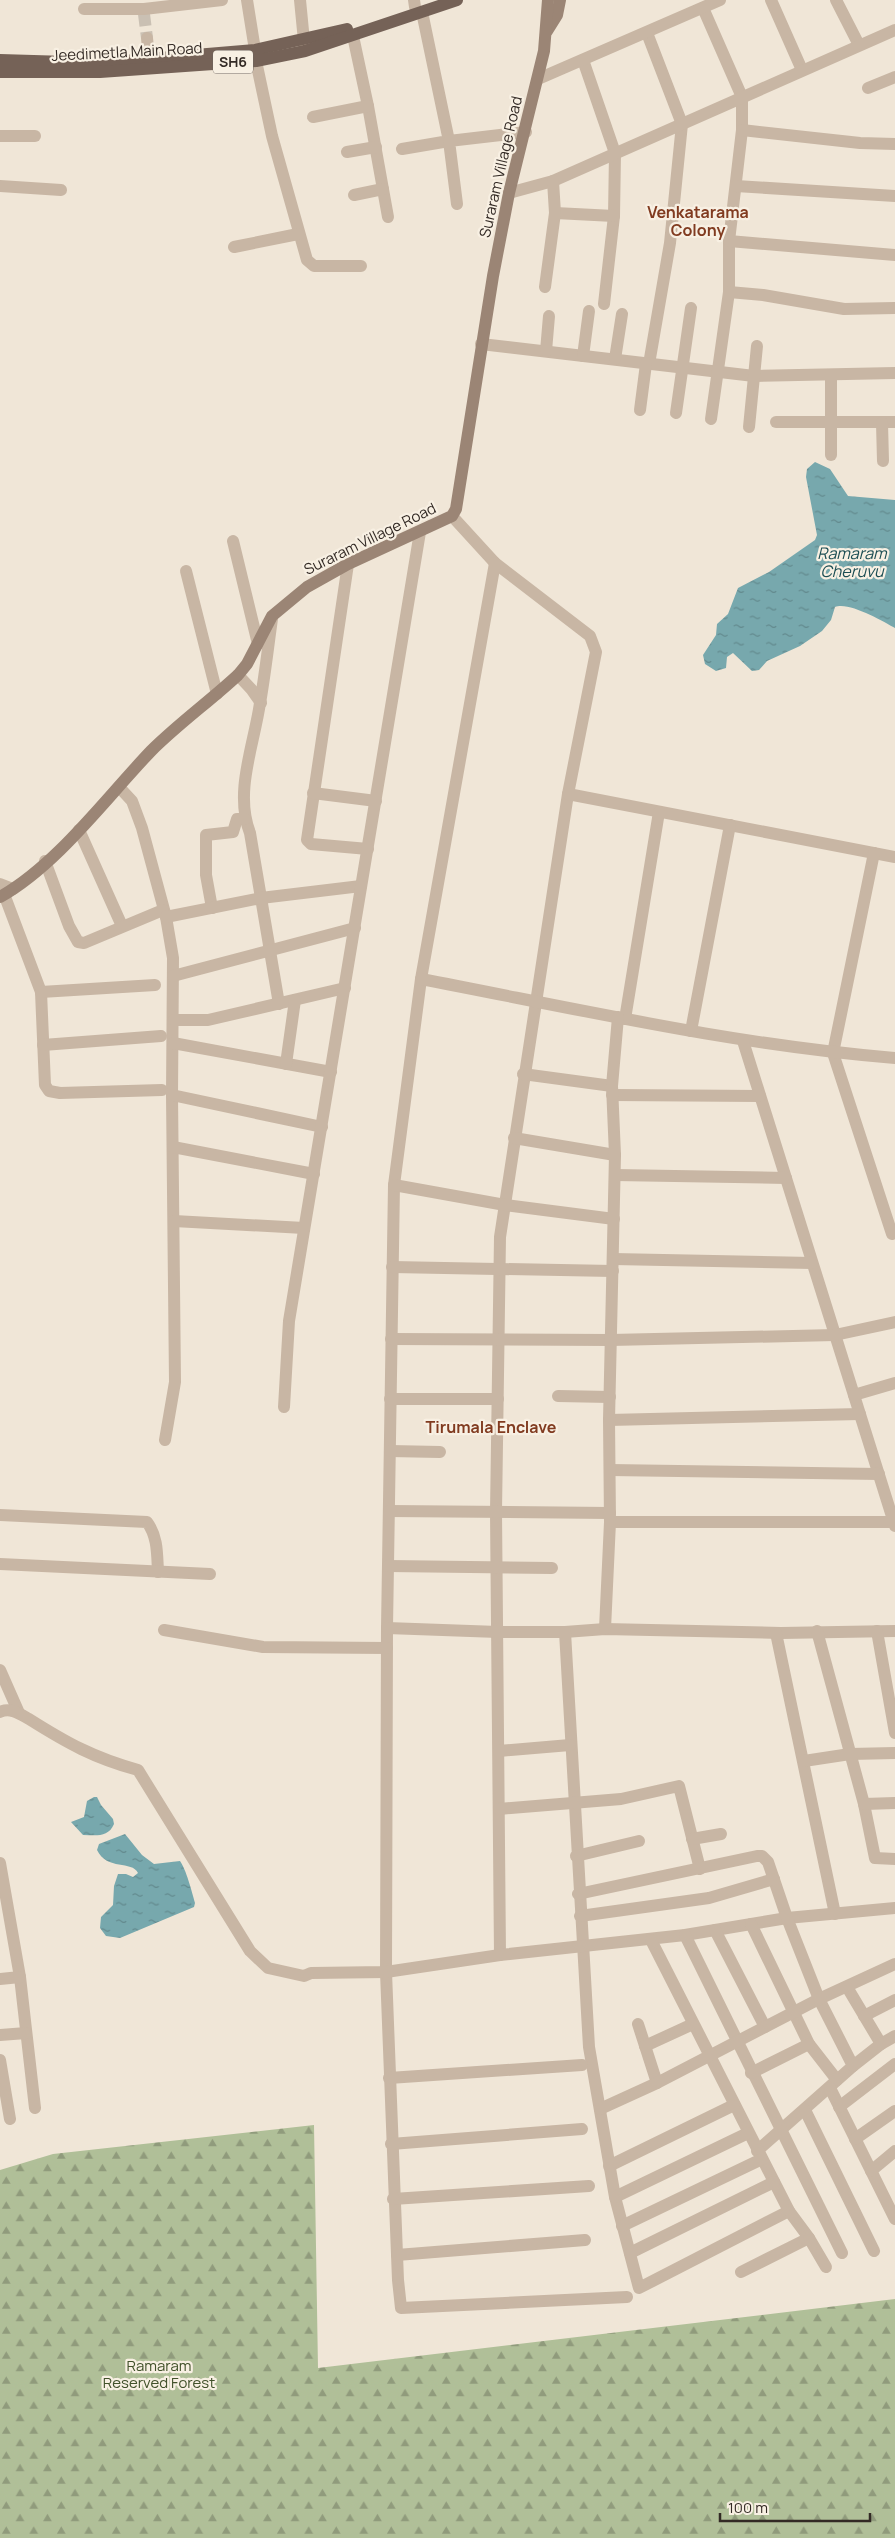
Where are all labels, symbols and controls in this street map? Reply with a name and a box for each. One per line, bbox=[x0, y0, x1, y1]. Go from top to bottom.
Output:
street label: Jeedimetla Main Road bbox=[51, 37, 203, 66]
road number: SH6 bbox=[213, 51, 253, 74]
street label: Suraram Village Road bbox=[474, 94, 527, 240]
district label: Venkatarama Colony bbox=[647, 201, 749, 241]
street label: Suraram Village Road bbox=[300, 497, 439, 580]
water label: Ramaram Cheruvu bbox=[817, 542, 888, 582]
district label: Tirumala Enclave bbox=[426, 1416, 557, 1438]
park label: Ramaram Reserved Forest bbox=[103, 2355, 215, 2393]
scale bar bbox=[720, 2490, 870, 2522]
text: 100 m bbox=[728, 2497, 768, 2518]

